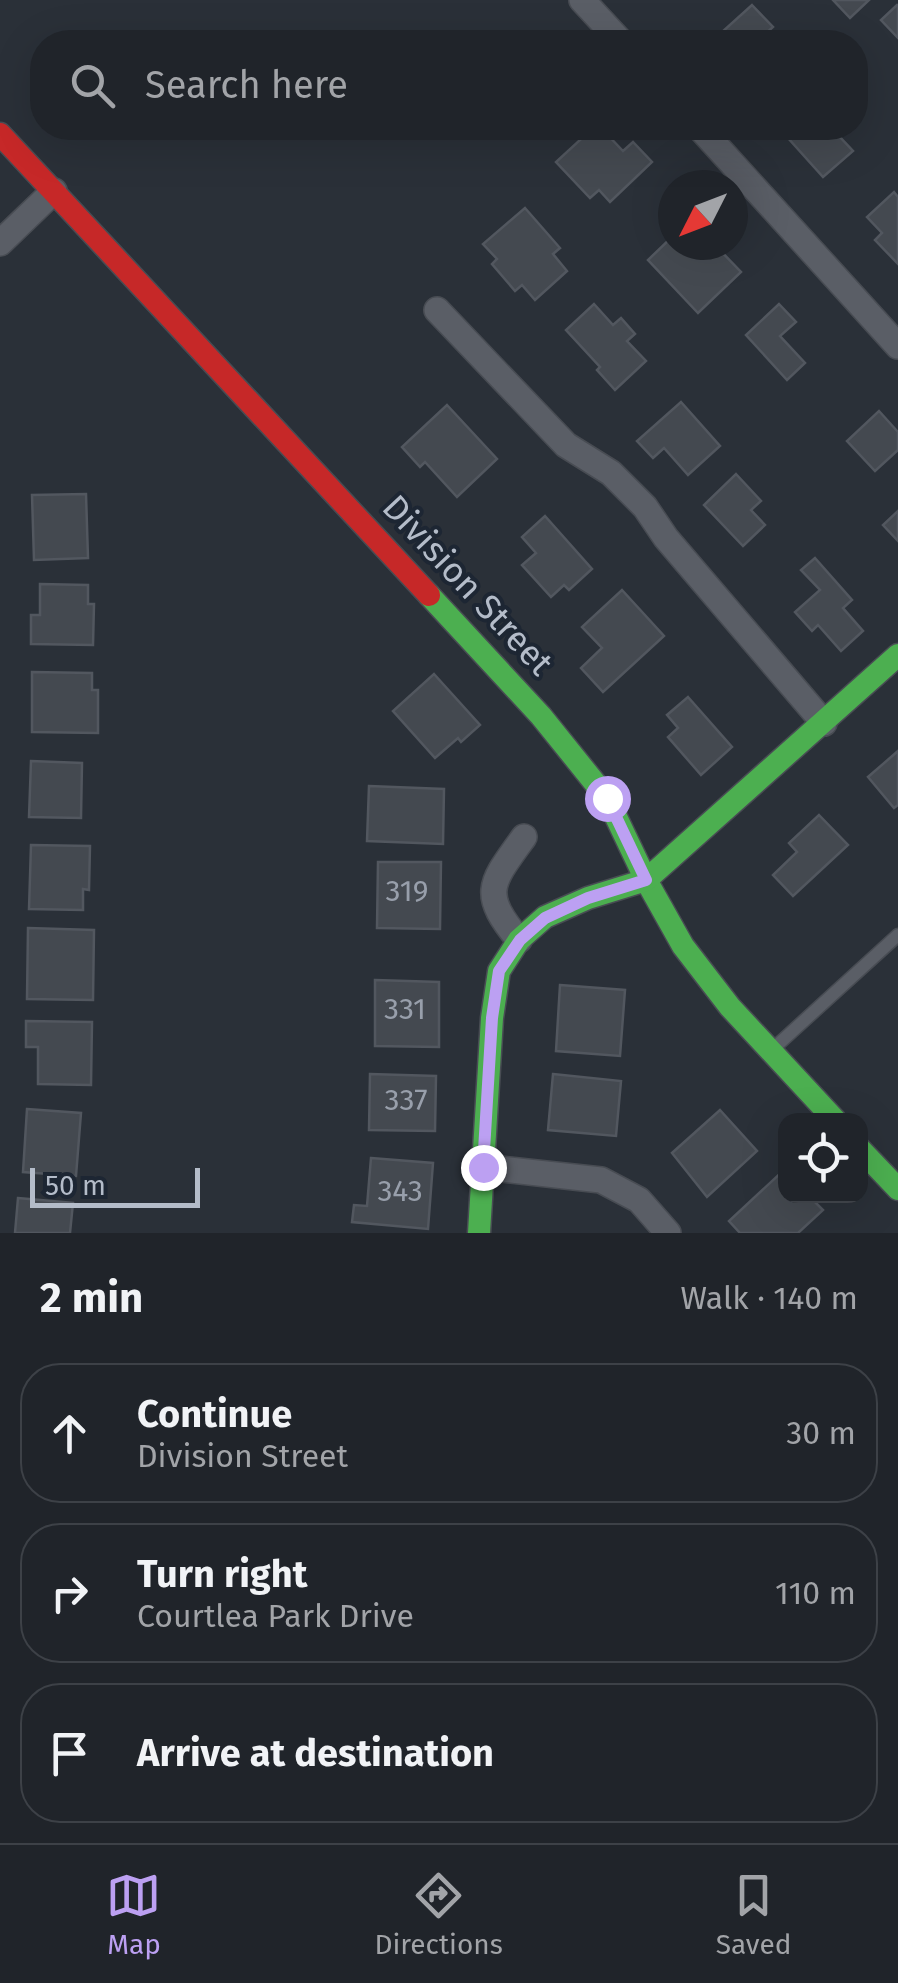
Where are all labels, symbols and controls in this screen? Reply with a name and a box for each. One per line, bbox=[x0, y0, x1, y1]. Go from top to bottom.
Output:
search box bbox=[30, 30, 868, 140]
icon: search bbox=[65, 58, 120, 113]
text: Search here bbox=[145, 62, 348, 108]
north arrow bbox=[658, 170, 748, 260]
street label: Division Street bbox=[374, 486, 562, 684]
route start bbox=[585, 776, 631, 822]
house number: 319 bbox=[386, 873, 428, 909]
house number: 331 bbox=[384, 991, 426, 1027]
house number: 337 bbox=[384, 1082, 428, 1118]
map controls bbox=[778, 1113, 868, 1203]
button: locate bbox=[778, 1113, 868, 1203]
route end bbox=[461, 1145, 507, 1191]
scale bar bbox=[30, 1163, 200, 1208]
text: 50 m bbox=[45, 1169, 106, 1202]
house number: 343 bbox=[377, 1173, 423, 1209]
text: 2 min bbox=[40, 1273, 143, 1323]
text: Walk · 140 m bbox=[680, 1279, 858, 1317]
text: Continue bbox=[137, 1391, 292, 1437]
icon: ahead bbox=[42, 1406, 97, 1461]
text: 30 m bbox=[786, 1414, 856, 1452]
text: Division Street bbox=[137, 1437, 348, 1475]
text: Turn right bbox=[137, 1551, 307, 1597]
icon: right bbox=[42, 1566, 97, 1621]
text: 110 m bbox=[775, 1574, 856, 1612]
text: Courtlea Park Drive bbox=[137, 1597, 414, 1635]
icon: arrive bbox=[42, 1726, 97, 1781]
text: Arrive at destination bbox=[137, 1730, 494, 1776]
tab: Map bbox=[106, 1868, 161, 1961]
tab: Directions bbox=[374, 1868, 503, 1961]
tab: Saved bbox=[716, 1868, 792, 1961]

